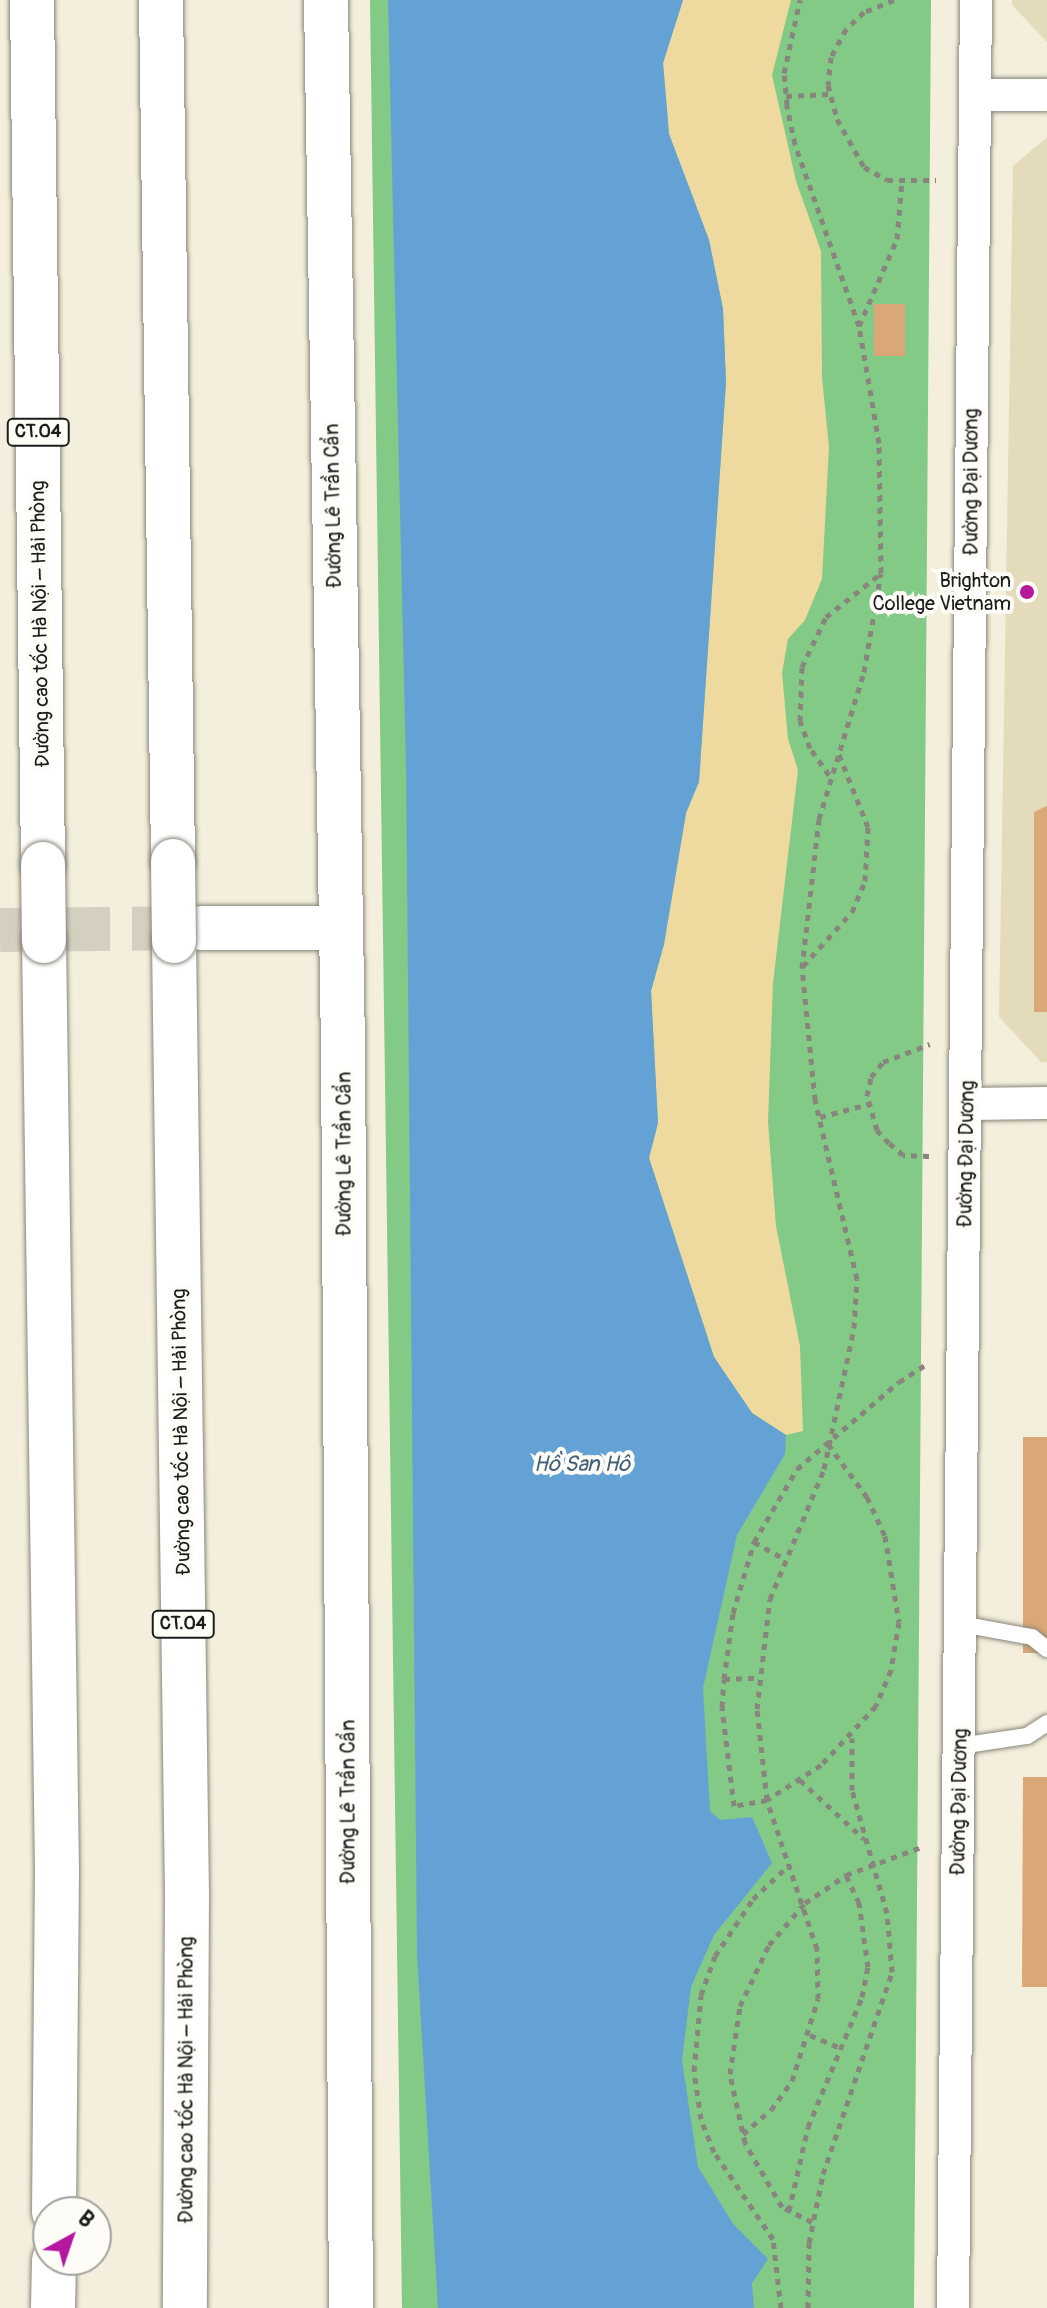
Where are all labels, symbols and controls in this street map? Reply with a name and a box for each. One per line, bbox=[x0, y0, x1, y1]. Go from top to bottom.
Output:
street label: Đường Đại Dương bbox=[959, 408, 983, 556]
road number: CT.04 bbox=[6, 418, 70, 446]
street label: Đường Lê Trần Cẩn bbox=[320, 423, 346, 589]
street label: Đường cao tốc Hà Nội – Hải Phòng bbox=[25, 480, 55, 768]
place label: Brighton College Vietnam bbox=[872, 568, 1011, 615]
marker: Brighton College Vietnam bbox=[1018, 583, 1036, 601]
street label: Đường Lê Trần Cẩn bbox=[332, 1072, 356, 1236]
street label: Đường Đại Dương bbox=[953, 1080, 979, 1228]
street label: Đường cao tốc Hà Nội – Hải Phòng bbox=[166, 1288, 196, 1576]
water label: Hồ San Hô bbox=[534, 1452, 630, 1478]
road number: CT.04 bbox=[151, 1610, 215, 1638]
street label: Đường Lê Trần Cẩn bbox=[336, 1720, 360, 1884]
street label: Đường Đại Dương bbox=[946, 1728, 972, 1876]
street label: Đường cao tốc Hà Nội – Hải Phòng bbox=[174, 1936, 198, 2224]
north arrow bbox=[32, 2196, 112, 2276]
text: B bbox=[72, 2204, 100, 2234]

